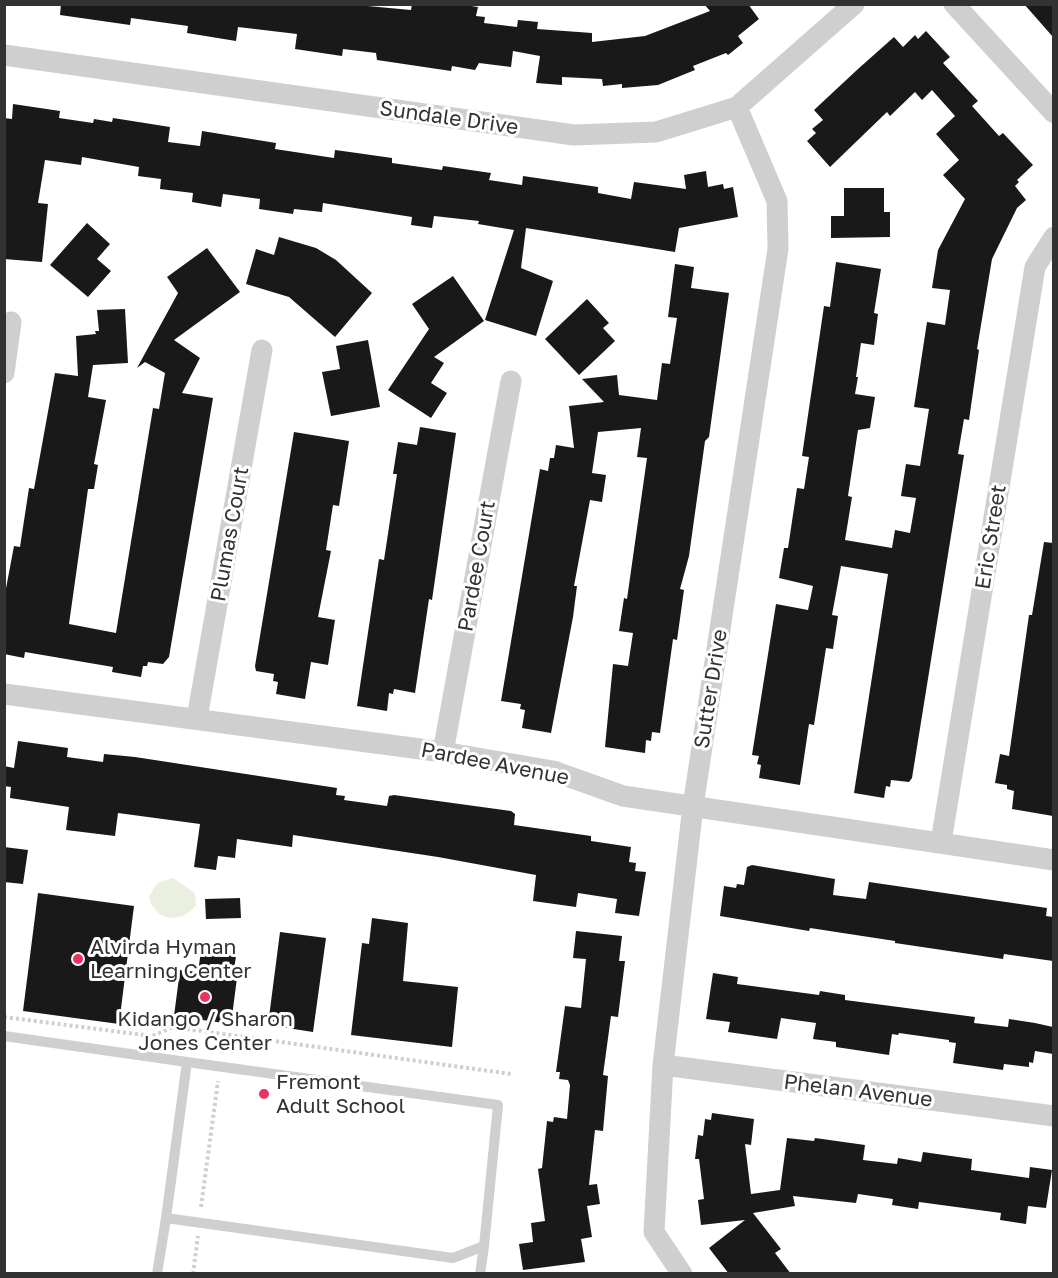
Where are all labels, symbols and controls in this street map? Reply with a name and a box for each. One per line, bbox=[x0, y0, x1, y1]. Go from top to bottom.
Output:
street label: Sundale Drive bbox=[378, 96, 520, 140]
street label: Plumas Court bbox=[206, 465, 254, 603]
street label: Eric Street bbox=[970, 483, 1012, 591]
street label: Pardee Court bbox=[453, 499, 501, 633]
street label: Sutter Drive bbox=[689, 628, 733, 750]
street label: Pardee Avenue bbox=[419, 737, 571, 791]
place label: Alvirda Hyman Learning Center bbox=[90, 934, 252, 984]
marker: Alvirda Hyman Learning Center bbox=[71, 952, 85, 966]
marker: Kidango / Sharon Jones Center bbox=[198, 990, 212, 1004]
place label: Kidango / Sharon Jones Center bbox=[117, 1006, 293, 1056]
place label: Fremont Adult School bbox=[276, 1069, 405, 1119]
street label: Phelan Avenue bbox=[782, 1069, 934, 1113]
marker: Fremont Adult School bbox=[257, 1087, 271, 1101]

